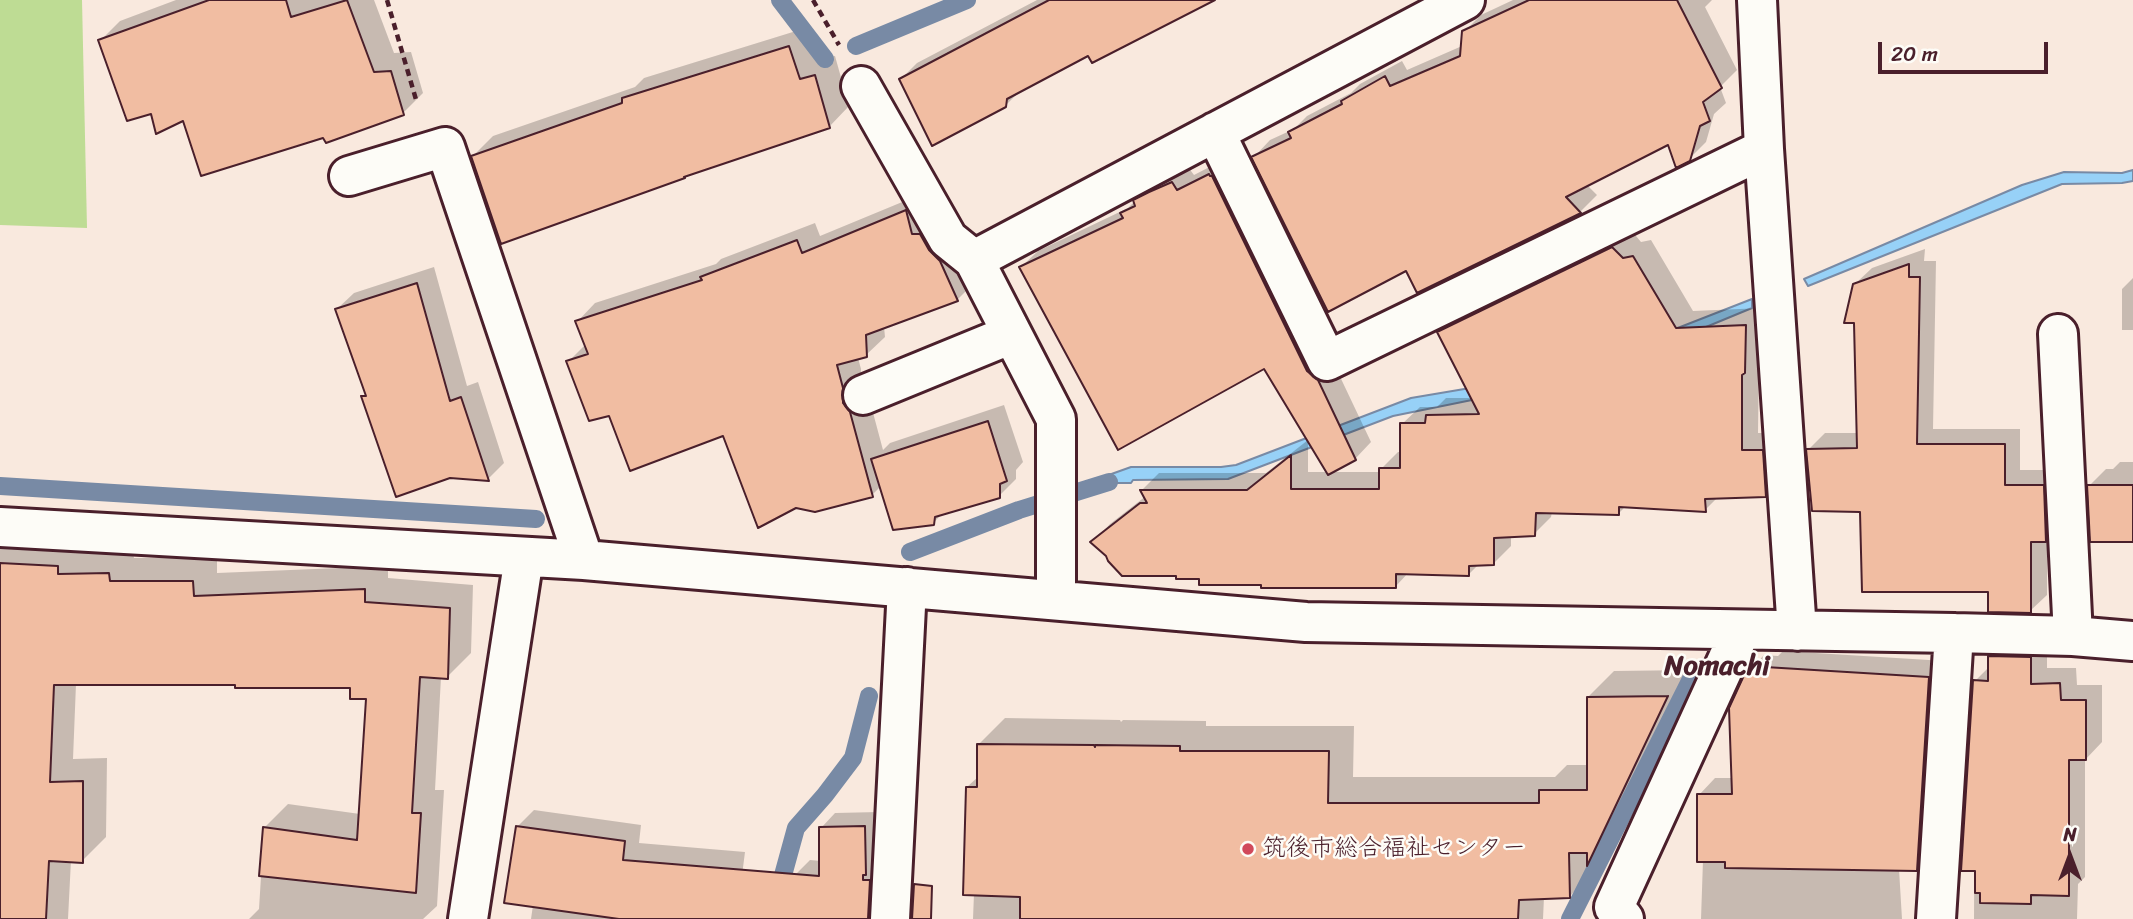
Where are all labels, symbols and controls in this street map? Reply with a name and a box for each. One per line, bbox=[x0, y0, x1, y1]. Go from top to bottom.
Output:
scale bar bbox=[1881, 28, 2051, 72]
text: 20 m bbox=[1891, 35, 1938, 73]
district label: Nomachi bbox=[1664, 650, 1770, 684]
text: N bbox=[2063, 818, 2077, 851]
north arrow bbox=[2035, 821, 2105, 891]
place label: 筑後市総合福祉センター bbox=[1262, 835, 1526, 863]
marker: 筑後市総合福祉センター bbox=[1240, 841, 1256, 857]

